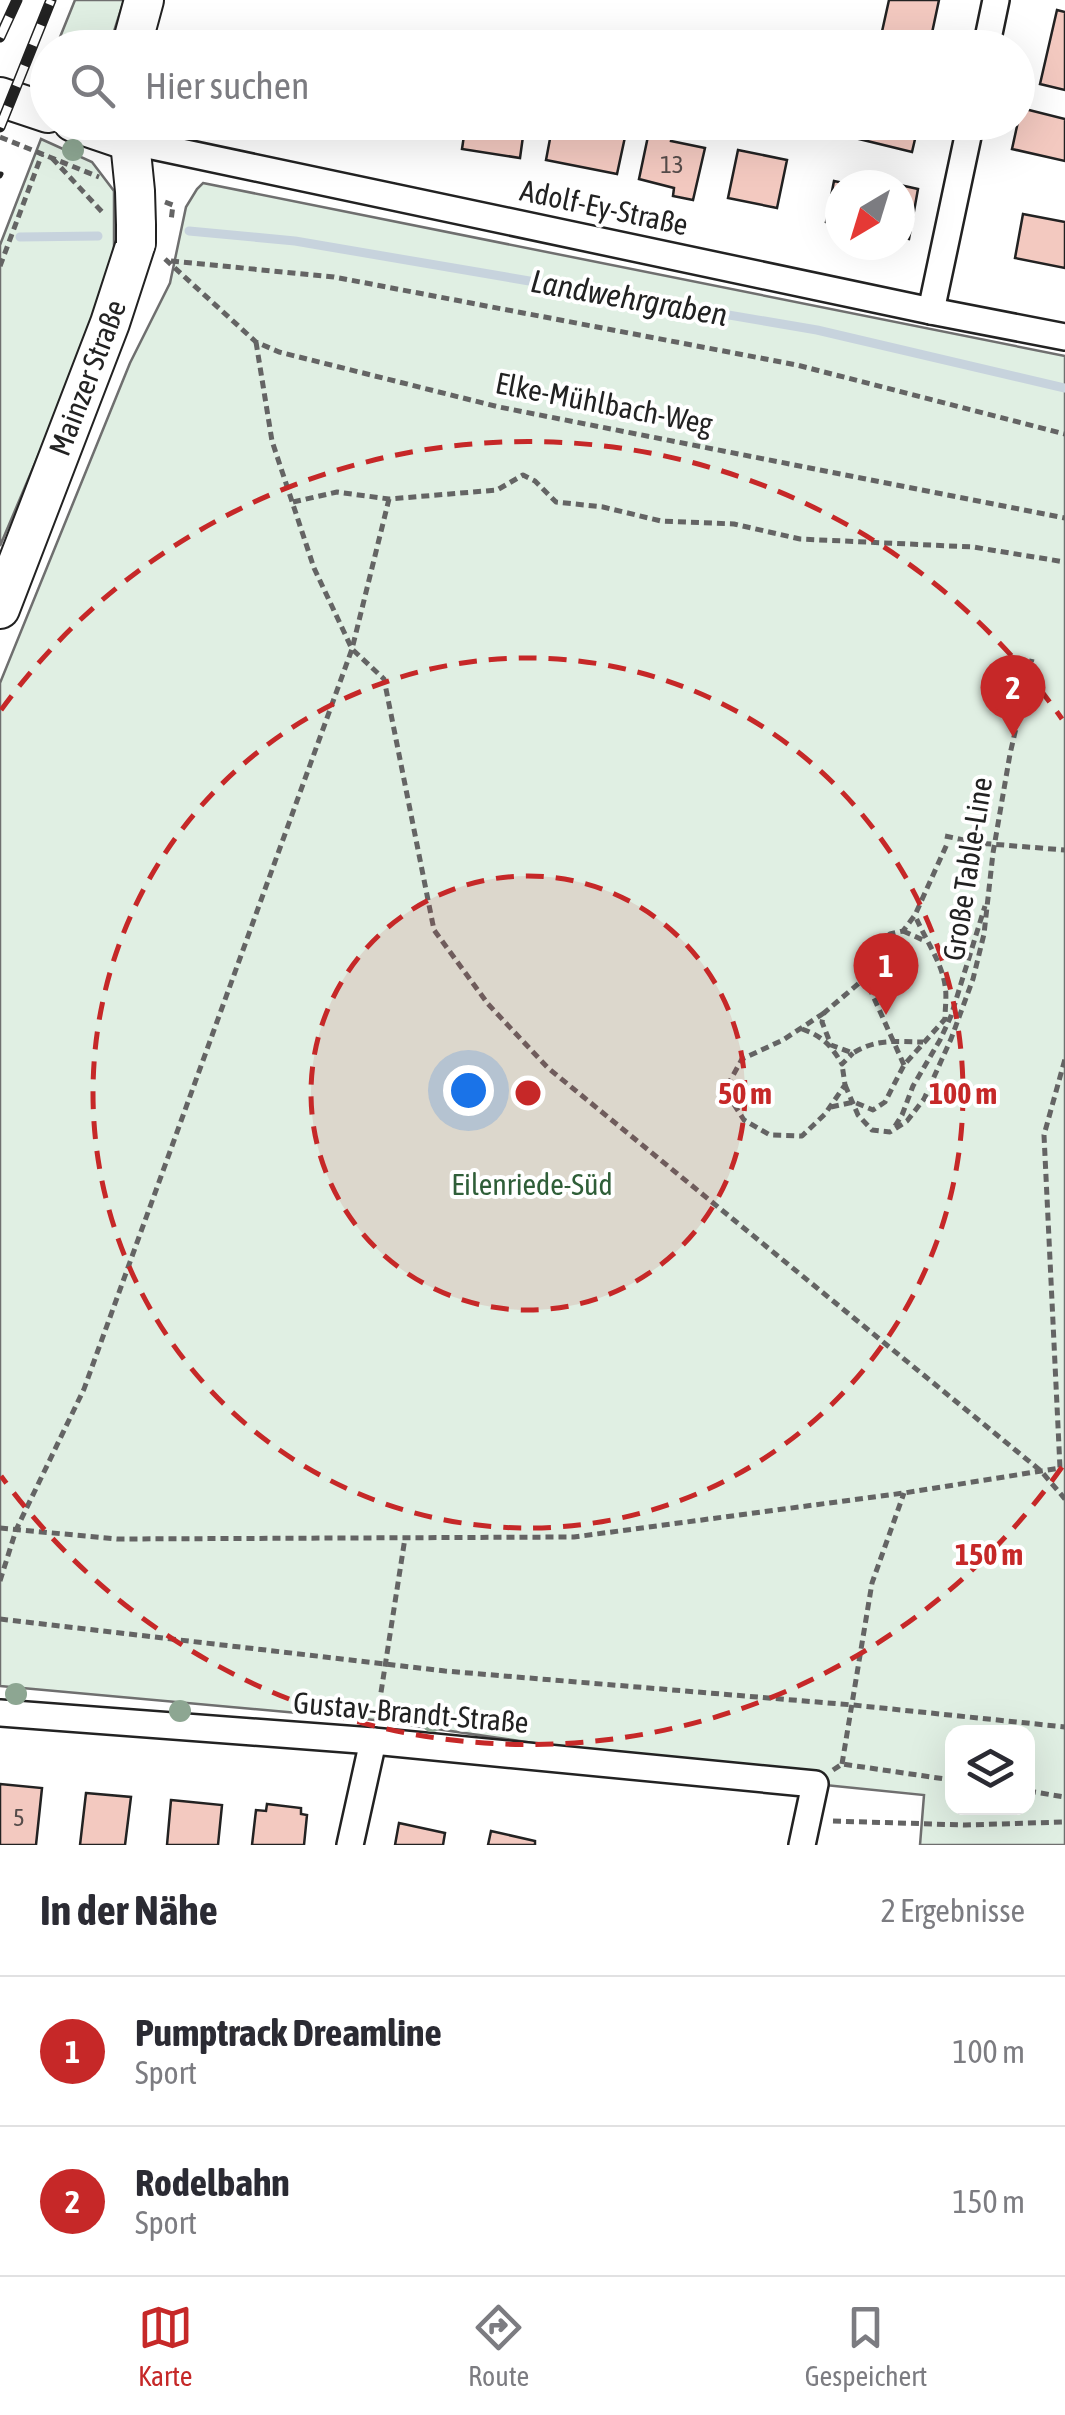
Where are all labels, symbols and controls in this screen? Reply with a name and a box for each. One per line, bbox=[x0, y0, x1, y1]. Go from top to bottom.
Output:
search box bbox=[30, 30, 1035, 140]
icon: search bbox=[65, 58, 120, 113]
text: Hier suchen bbox=[145, 64, 309, 107]
house number: 13 bbox=[660, 150, 684, 178]
north arrow bbox=[825, 170, 915, 260]
street label: Adolf-Ey-Straße bbox=[517, 173, 691, 241]
water label: Landwehrgraben bbox=[528, 262, 730, 333]
street label: Mainzer Straße bbox=[42, 295, 132, 460]
street label: Elke-Mühlbach-Weg bbox=[493, 365, 716, 441]
pin: 2 bbox=[980, 654, 1046, 737]
street label: Große Table-Line bbox=[936, 775, 998, 963]
pin: 1 bbox=[854, 932, 918, 1015]
your location bbox=[443, 1065, 494, 1116]
centre of rings bbox=[510, 1075, 546, 1111]
text: 50 m bbox=[718, 1076, 772, 1110]
text: 100 m bbox=[929, 1076, 997, 1110]
park label: Eilenriede-Süd bbox=[451, 1167, 613, 1201]
text: 150 m bbox=[955, 1537, 1023, 1571]
street label: Gustav-Brandt-Straße bbox=[292, 1685, 530, 1739]
map controls bbox=[945, 1725, 1035, 1815]
button: layers bbox=[945, 1725, 1035, 1815]
house number: 5 bbox=[13, 1803, 25, 1831]
text: In der Nähe bbox=[40, 1886, 218, 1934]
text: 2 Ergebnisse bbox=[881, 1892, 1025, 1929]
text: Pumptrack Dreamline bbox=[135, 2011, 442, 2054]
text: 1 bbox=[65, 2033, 80, 2070]
text: 100 m bbox=[952, 2033, 1025, 2070]
text: Sport bbox=[135, 2054, 197, 2091]
text: Rodelbahn bbox=[135, 2161, 290, 2204]
text: 2 bbox=[65, 2183, 80, 2220]
text: 150 m bbox=[952, 2183, 1025, 2220]
text: Sport bbox=[135, 2204, 197, 2241]
tab: Karte bbox=[138, 2300, 193, 2392]
tab: Route bbox=[468, 2300, 529, 2392]
tab: Gespeichert bbox=[805, 2300, 927, 2392]

